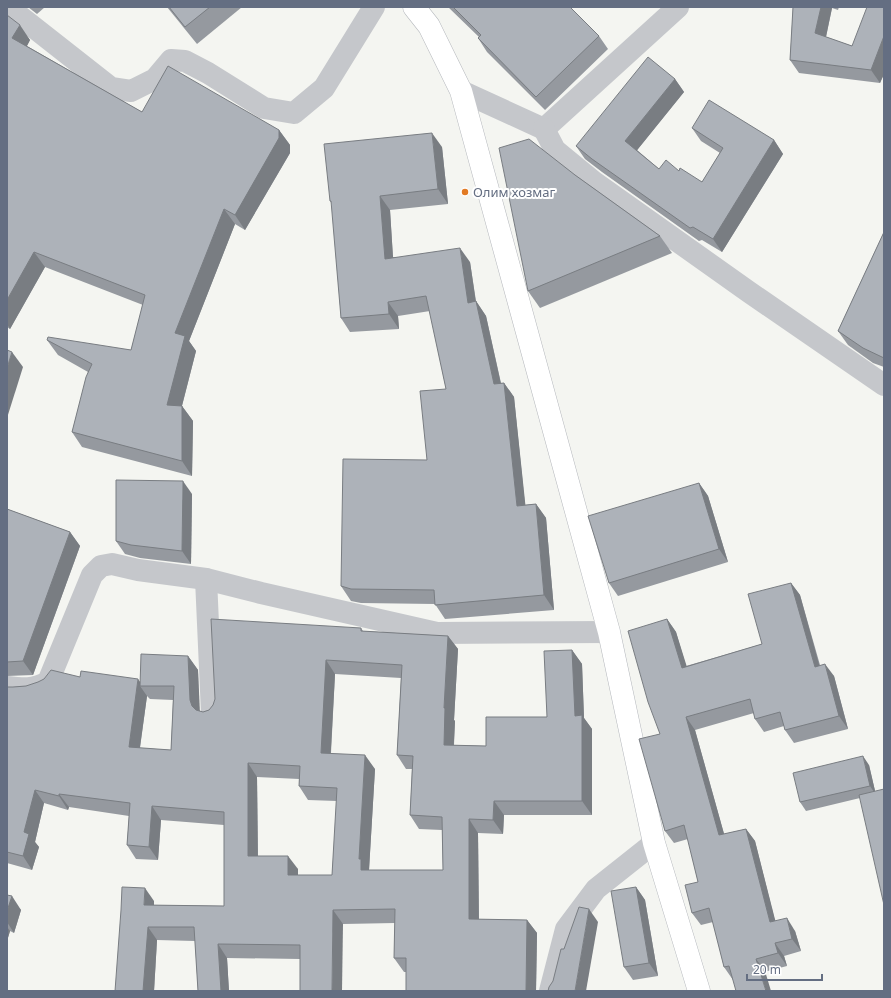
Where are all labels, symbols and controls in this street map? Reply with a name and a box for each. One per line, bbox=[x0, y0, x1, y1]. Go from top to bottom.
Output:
place label: Олим хозмаг bbox=[473, 183, 555, 201]
marker: Олим хозмаг bbox=[460, 187, 470, 197]
scale bar bbox=[747, 956, 822, 982]
text: 20 m bbox=[753, 961, 781, 978]

